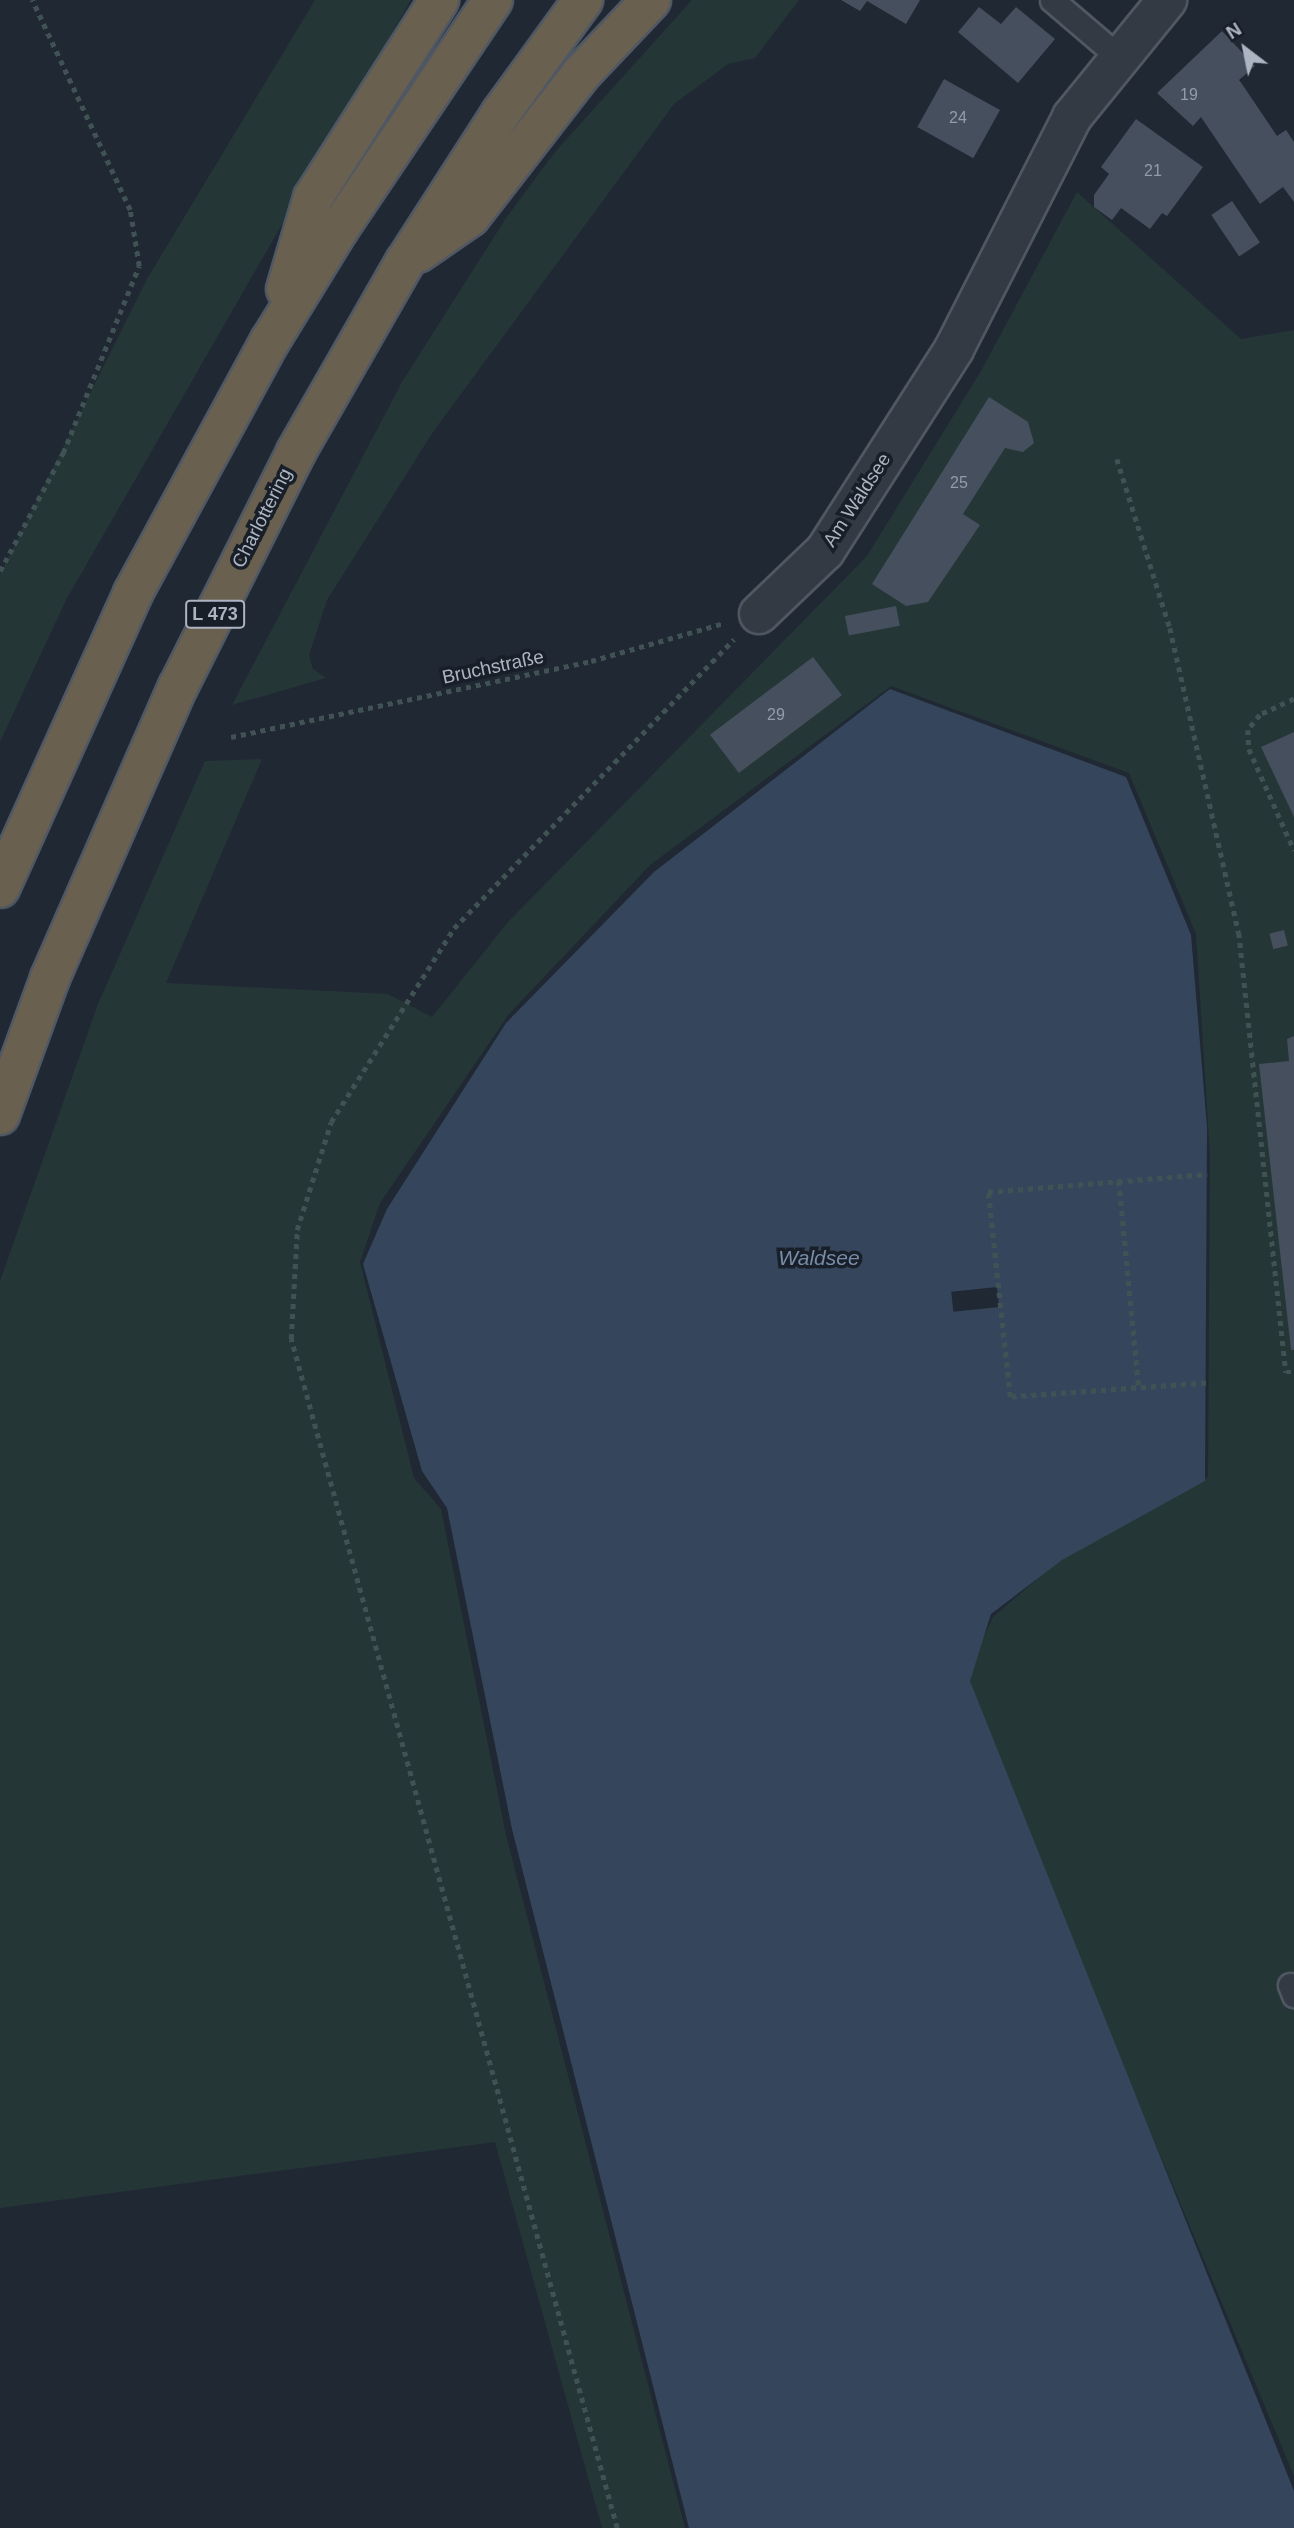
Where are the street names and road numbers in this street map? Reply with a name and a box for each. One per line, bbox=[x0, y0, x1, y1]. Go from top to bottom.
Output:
street label: Am Waldsee bbox=[818, 449, 896, 551]
street label: Charlottering bbox=[227, 464, 297, 572]
road number: L 473 bbox=[184, 600, 246, 628]
street label: Bruchstraße bbox=[440, 645, 546, 689]

